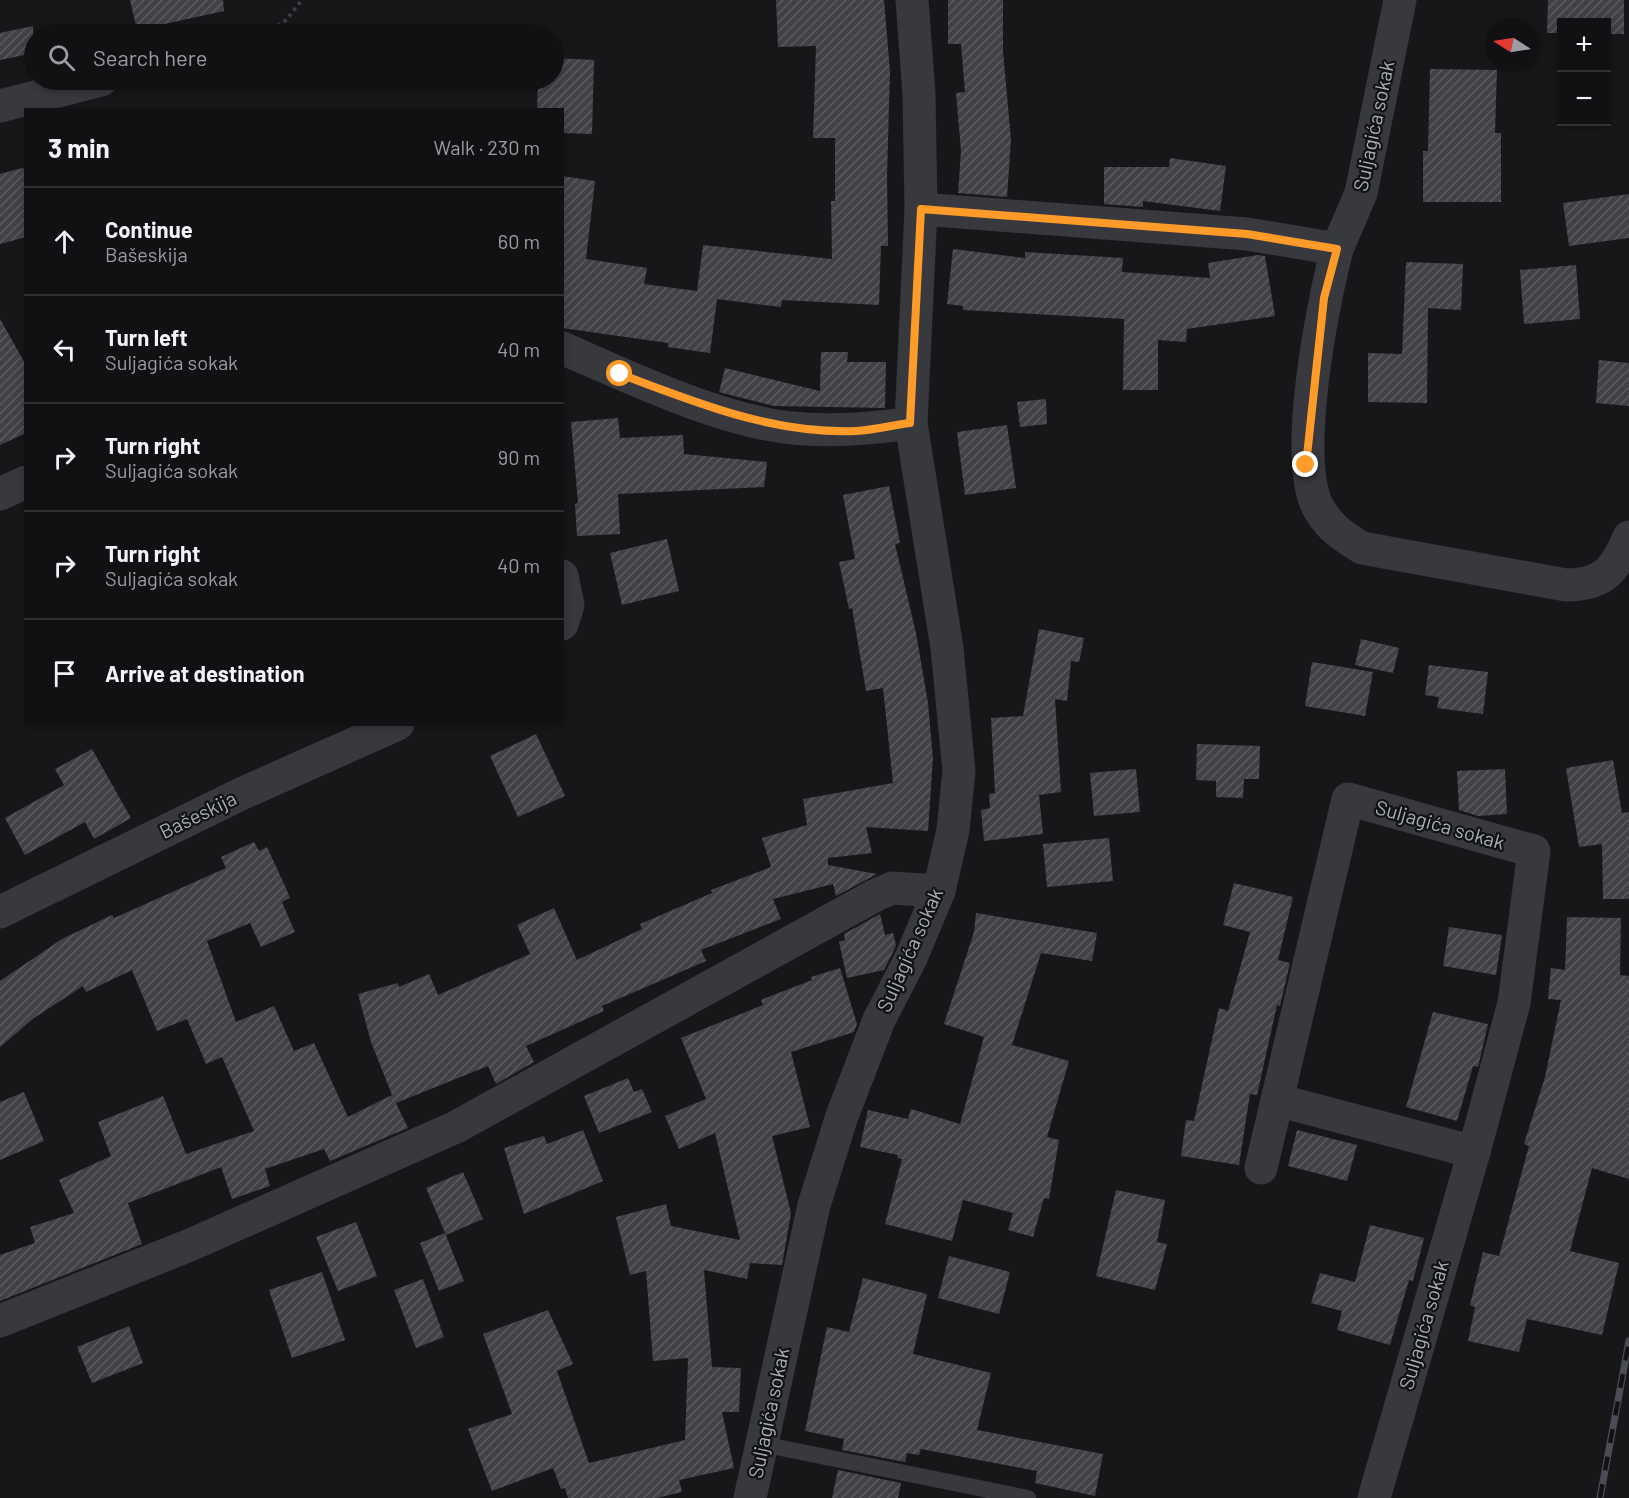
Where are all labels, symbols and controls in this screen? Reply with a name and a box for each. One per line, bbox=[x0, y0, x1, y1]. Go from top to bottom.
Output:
north arrow bbox=[1485, 18, 1539, 72]
map controls bbox=[1557, 18, 1611, 126]
button: + bbox=[1557, 18, 1611, 72]
search box bbox=[24, 24, 564, 90]
icon: search bbox=[45, 41, 78, 74]
text: Search here bbox=[93, 44, 207, 70]
street label: Suljagića sokak bbox=[1347, 58, 1399, 193]
button: − bbox=[1557, 72, 1611, 126]
text: 3 min bbox=[48, 132, 110, 163]
text: Walk · 230 m bbox=[434, 135, 540, 159]
text: Continue bbox=[105, 216, 193, 242]
icon: ahead bbox=[48, 225, 81, 258]
text: 60 m bbox=[498, 229, 540, 253]
text: Bašeskija bbox=[105, 242, 188, 266]
text: Turn left bbox=[105, 324, 188, 350]
icon: left bbox=[48, 333, 81, 366]
text: 40 m bbox=[497, 337, 540, 361]
text: Suljagića sokak bbox=[105, 350, 238, 374]
route start bbox=[606, 360, 632, 386]
text: Turn right bbox=[105, 432, 200, 458]
icon: right bbox=[48, 441, 81, 474]
text: 90 m bbox=[498, 445, 540, 469]
route end bbox=[1292, 451, 1318, 477]
text: Suljagića sokak bbox=[105, 458, 238, 482]
text: Turn right bbox=[105, 540, 200, 566]
icon: right bbox=[48, 549, 81, 582]
text: 40 m bbox=[497, 553, 540, 577]
text: Suljagića sokak bbox=[105, 566, 238, 590]
icon: arrive bbox=[48, 657, 81, 690]
text: Arrive at destination bbox=[105, 660, 304, 686]
street label: Bašeskija bbox=[155, 785, 240, 843]
street label: Suljagića sokak bbox=[1373, 794, 1508, 854]
street label: Suljagića sokak bbox=[871, 884, 947, 1015]
street label: Suljagića sokak bbox=[1393, 1257, 1453, 1392]
street label: Suljagića sokak bbox=[742, 1345, 794, 1480]

